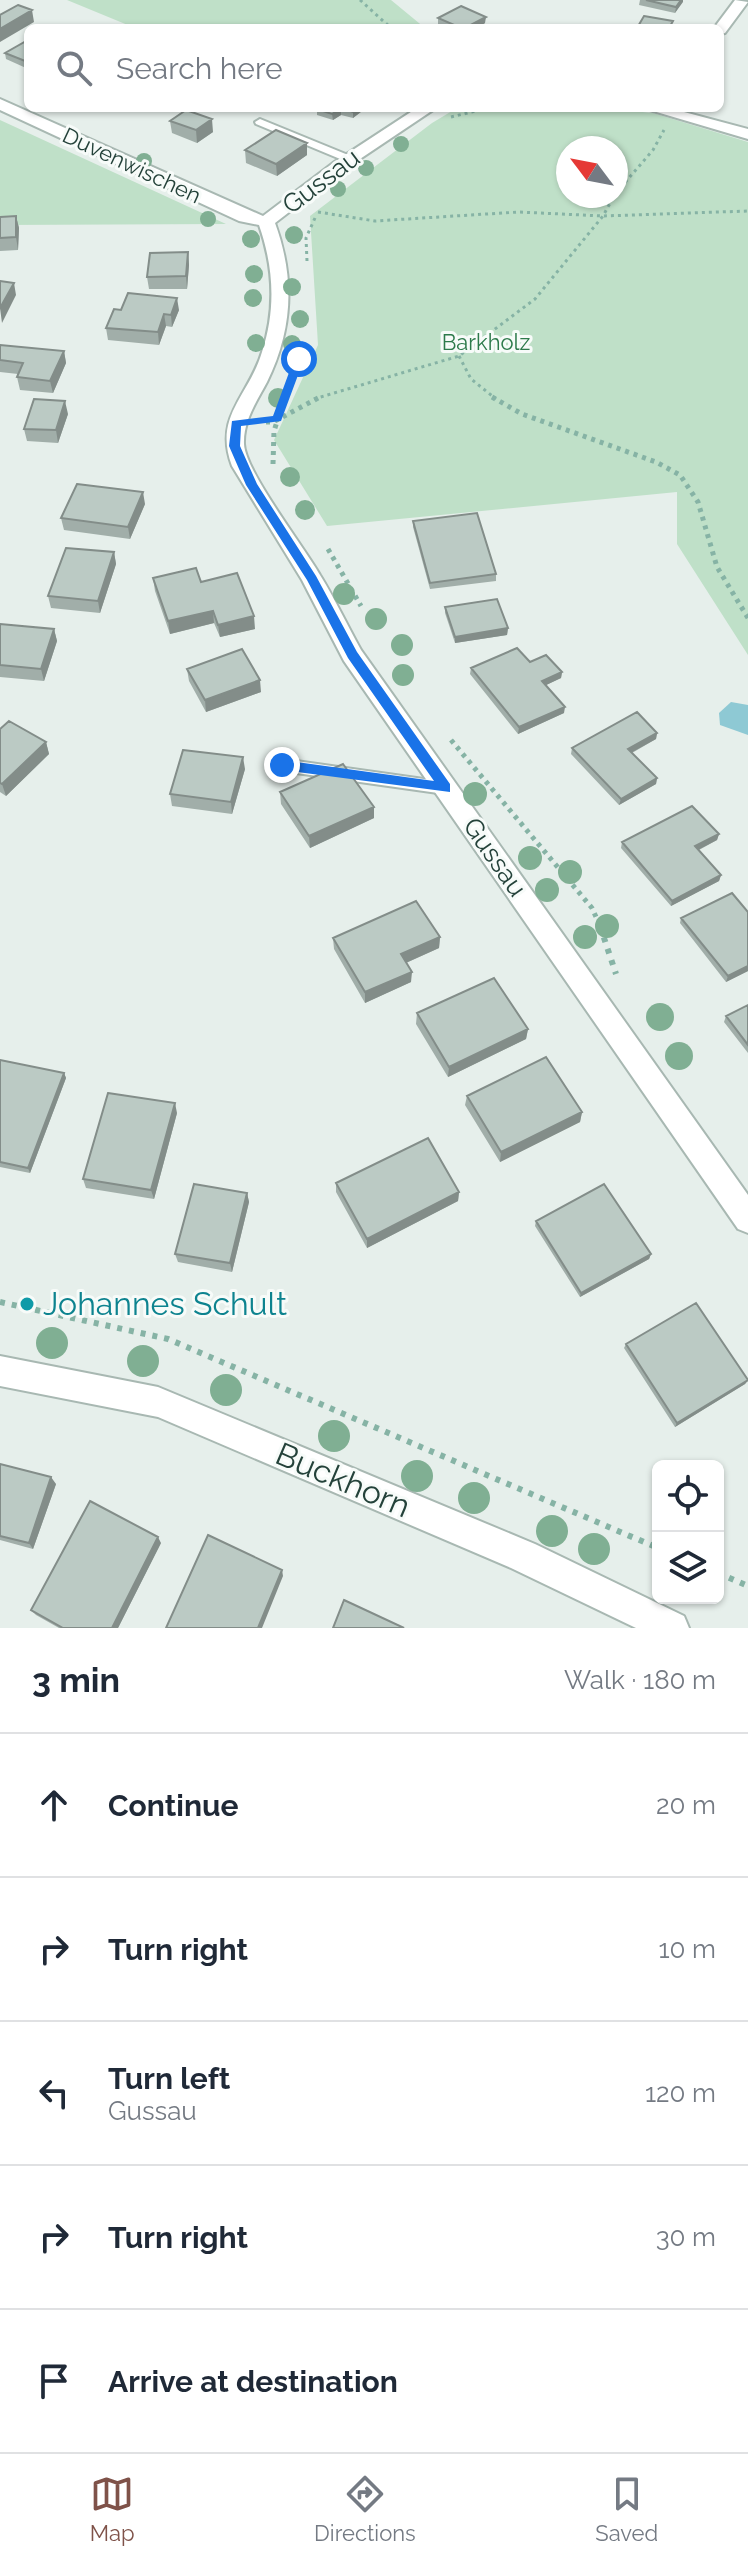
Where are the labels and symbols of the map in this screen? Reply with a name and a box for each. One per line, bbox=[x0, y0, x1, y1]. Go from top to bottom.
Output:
street label: Duvenwischen bbox=[59, 122, 205, 208]
north arrow bbox=[556, 136, 628, 208]
street label: Gussau bbox=[277, 142, 365, 220]
park label: Barkholz bbox=[442, 329, 531, 355]
route start bbox=[281, 341, 317, 377]
route end bbox=[264, 747, 300, 783]
street label: Gussau bbox=[457, 812, 533, 902]
place label: Johannes Schult bbox=[43, 1285, 287, 1322]
marker: Johannes Schult bbox=[18, 1295, 36, 1313]
street label: Buckhorn bbox=[270, 1435, 416, 1524]

